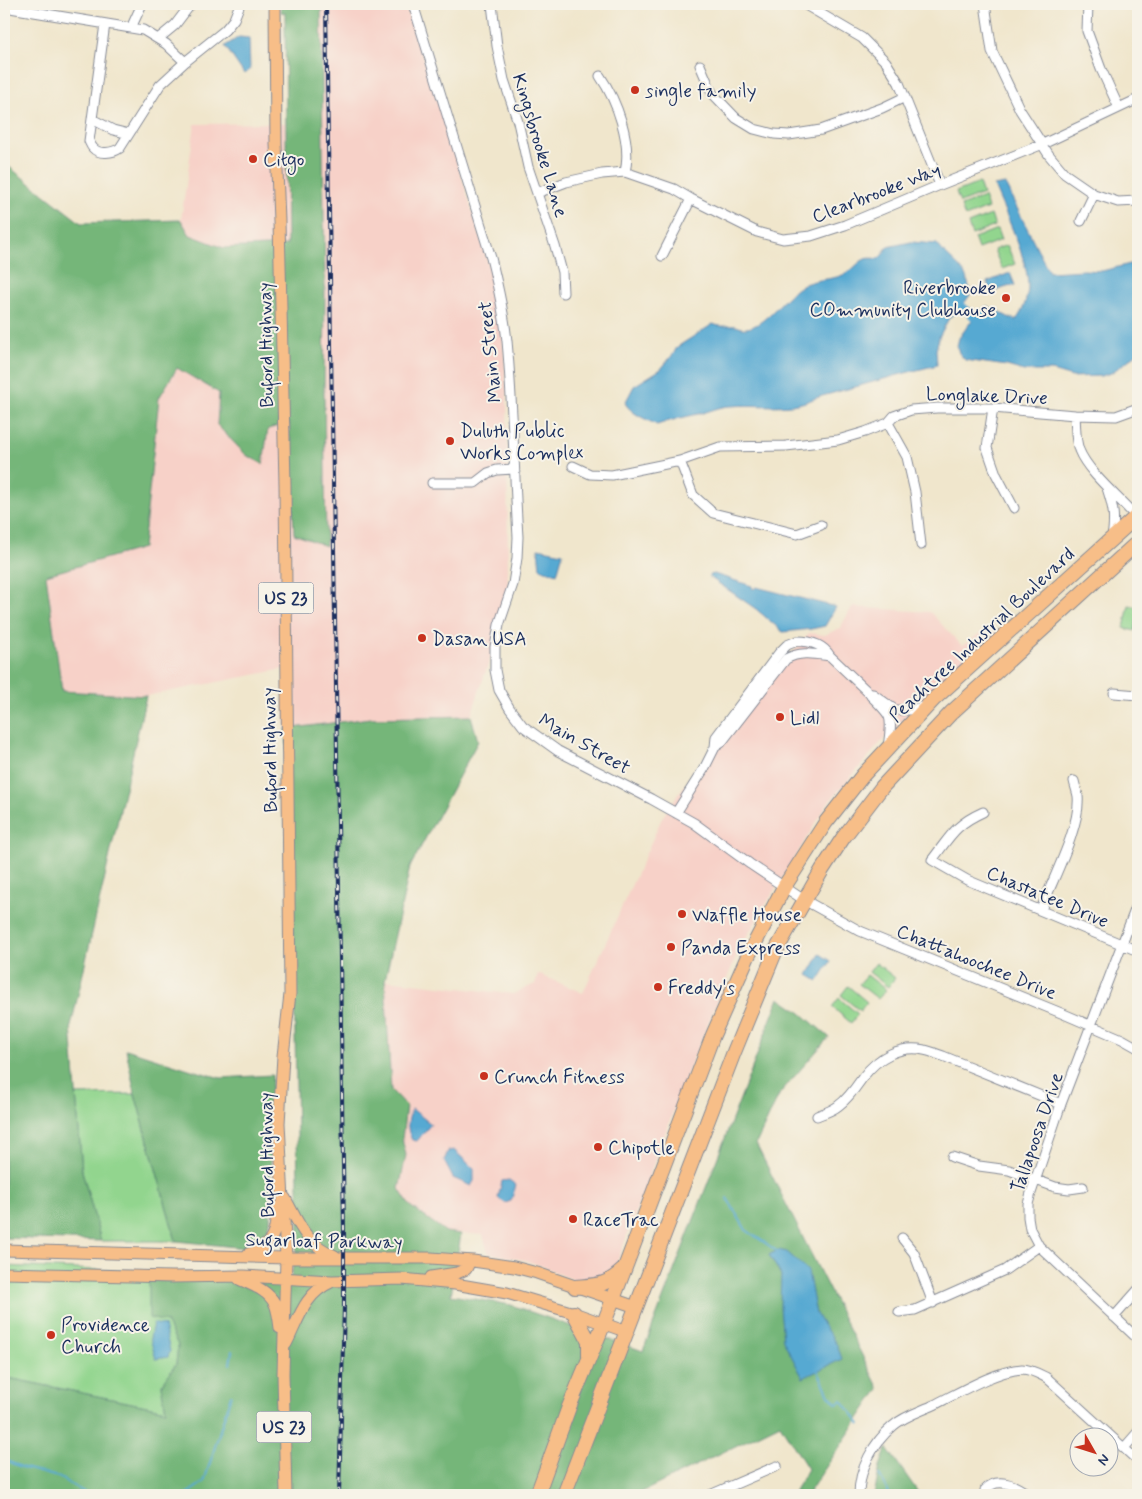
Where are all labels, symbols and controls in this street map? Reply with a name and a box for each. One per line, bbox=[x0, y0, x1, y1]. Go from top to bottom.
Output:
street label: Kingsbrooke Lane bbox=[504, 70, 573, 221]
place label: single family bbox=[645, 79, 756, 106]
marker: single family bbox=[629, 84, 641, 96]
place label: Citgo bbox=[263, 148, 305, 175]
marker: Citgo bbox=[247, 153, 259, 165]
street label: Clearbrooke Way bbox=[809, 157, 945, 229]
place label: Riverbrooke COmmunity Clubhouse bbox=[810, 276, 996, 323]
street label: Buford Highway bbox=[253, 282, 283, 408]
marker: Riverbrooke COmmunity Clubhouse bbox=[1000, 292, 1012, 304]
street label: Main Street bbox=[473, 300, 508, 404]
street label: Longlake Drive bbox=[926, 382, 1048, 413]
place label: Duluth Public Works Complex bbox=[460, 419, 584, 466]
marker: Duluth Public Works Complex bbox=[444, 435, 456, 447]
street label: Peachtree Industrial Boulevard bbox=[884, 542, 1080, 728]
road number: US 23 bbox=[258, 582, 314, 614]
place label: Dasan USA bbox=[432, 627, 527, 652]
marker: Dasan USA bbox=[416, 632, 428, 644]
street label: Buford Highway bbox=[257, 687, 287, 813]
place label: Lidl bbox=[790, 706, 820, 731]
street label: Main Street bbox=[534, 708, 635, 781]
marker: Lidl bbox=[774, 711, 786, 723]
street label: Chastatee Drive bbox=[982, 860, 1112, 934]
place label: Waffle House bbox=[692, 903, 802, 928]
marker: Waffle House bbox=[676, 908, 688, 920]
street label: Chattahoochee Drive bbox=[893, 919, 1060, 1006]
place label: Panda Express bbox=[681, 936, 801, 961]
marker: Panda Express bbox=[665, 941, 677, 953]
place label: Freddy's bbox=[668, 976, 736, 1001]
marker: Freddy's bbox=[652, 981, 664, 993]
place label: Crunch Fitness bbox=[494, 1065, 625, 1090]
street label: Tallapoosa Drive bbox=[1005, 1069, 1070, 1196]
marker: Crunch Fitness bbox=[478, 1070, 490, 1082]
street label: Buford Highway bbox=[254, 1092, 284, 1218]
place label: Chipotle bbox=[608, 1136, 674, 1161]
marker: Chipotle bbox=[592, 1141, 604, 1153]
place label: RaceTrac bbox=[583, 1208, 659, 1233]
marker: RaceTrac bbox=[567, 1213, 579, 1225]
street label: Sugarloaf Parkway bbox=[245, 1228, 403, 1258]
place label: Providence Church bbox=[61, 1313, 150, 1360]
marker: Providence Church bbox=[45, 1329, 57, 1341]
road number: US 23 bbox=[256, 1411, 312, 1442]
north arrow bbox=[1070, 1426, 1120, 1476]
text: N bbox=[1093, 1450, 1113, 1469]

